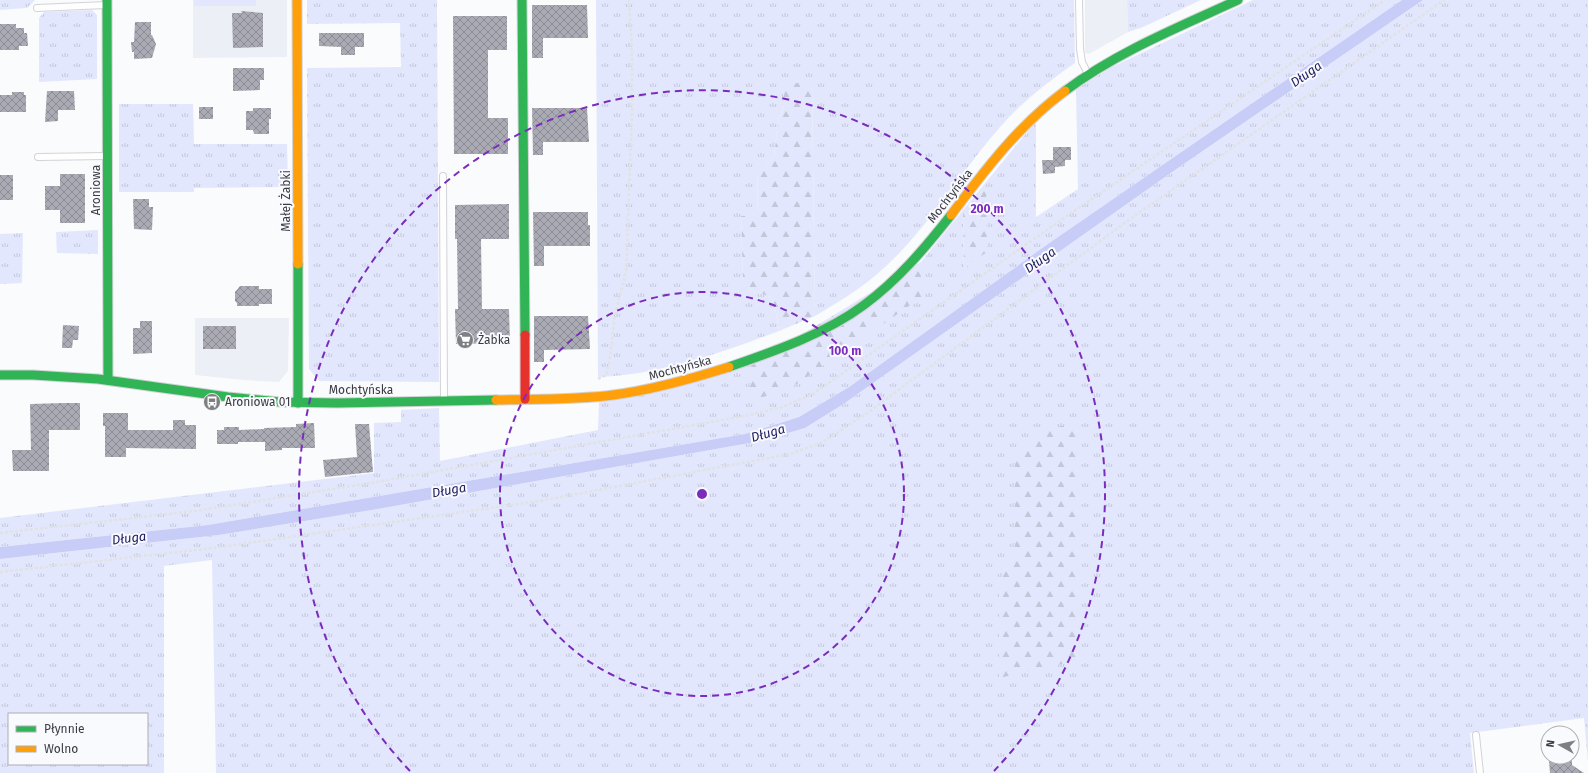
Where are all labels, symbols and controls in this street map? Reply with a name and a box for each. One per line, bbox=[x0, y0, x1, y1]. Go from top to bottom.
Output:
water label: Długa bbox=[1288, 58, 1324, 90]
street label: Aroniowa bbox=[89, 165, 103, 215]
street label: Mochtyńska bbox=[925, 166, 975, 226]
street label: Małej Żabki bbox=[278, 170, 293, 232]
text: 200 m bbox=[970, 202, 1004, 216]
water label: Długa bbox=[1022, 244, 1058, 276]
supermarket icon: Żabka bbox=[455, 330, 475, 350]
place label: Żabka bbox=[478, 332, 510, 347]
text: 100 m bbox=[829, 344, 861, 358]
street label: Mochtyńska bbox=[647, 353, 713, 383]
street label: Mochtyńska bbox=[329, 383, 393, 397]
bus stop icon: Aroniowa 01 bbox=[202, 392, 222, 412]
place label: Aroniowa 01 bbox=[225, 395, 290, 409]
water label: Długa bbox=[749, 421, 787, 445]
water label: Długa bbox=[431, 480, 467, 500]
centre of rings bbox=[695, 487, 709, 501]
water label: Długa bbox=[111, 528, 147, 548]
legend bbox=[8, 713, 148, 765]
text: Płynnie bbox=[44, 722, 85, 736]
north arrow bbox=[1540, 725, 1580, 765]
text: N bbox=[1544, 739, 1558, 748]
text: Wolno bbox=[44, 742, 78, 756]

